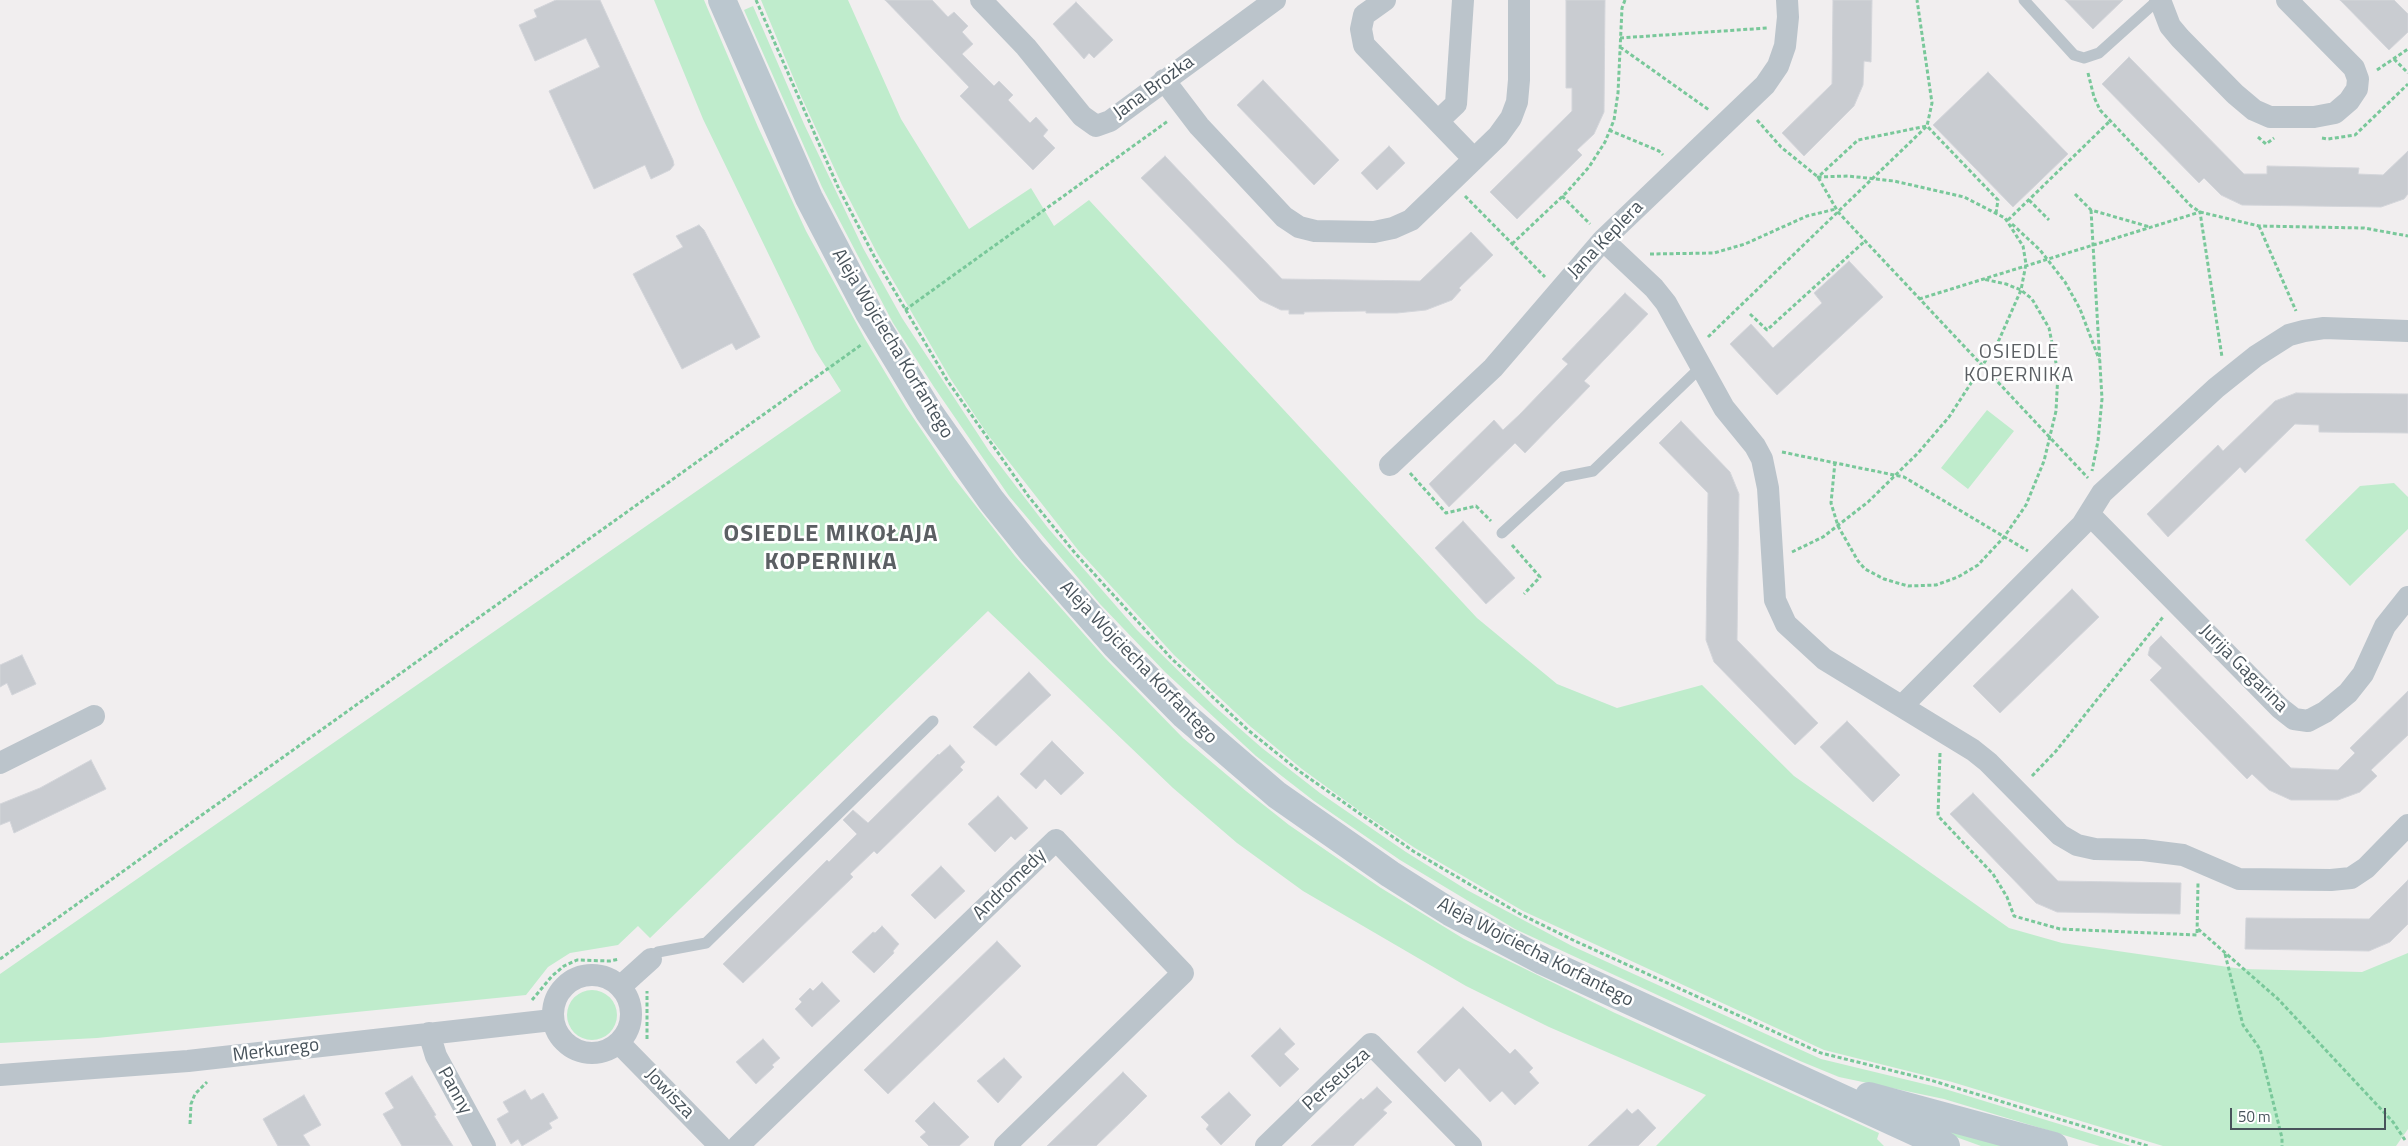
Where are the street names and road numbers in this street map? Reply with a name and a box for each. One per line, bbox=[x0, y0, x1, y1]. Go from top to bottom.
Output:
street label: Jana Brożka bbox=[1109, 51, 1199, 125]
street label: Jana Keplera bbox=[1563, 196, 1649, 284]
street label: Aleja Wojciecha Korfantego bbox=[826, 245, 958, 443]
street label: Aleja Wojciecha Korfantego bbox=[1054, 577, 1222, 749]
street label: Jurija Gagarina bbox=[2194, 620, 2292, 718]
street label: Andromedy bbox=[969, 845, 1051, 925]
street label: Aleja Wojciecha Korfantego bbox=[1433, 894, 1637, 1012]
street label: Merkurego bbox=[231, 1034, 321, 1068]
street label: Perseusza bbox=[1299, 1044, 1375, 1116]
street label: Panny bbox=[432, 1064, 476, 1118]
street label: Jowisza bbox=[640, 1064, 698, 1124]

